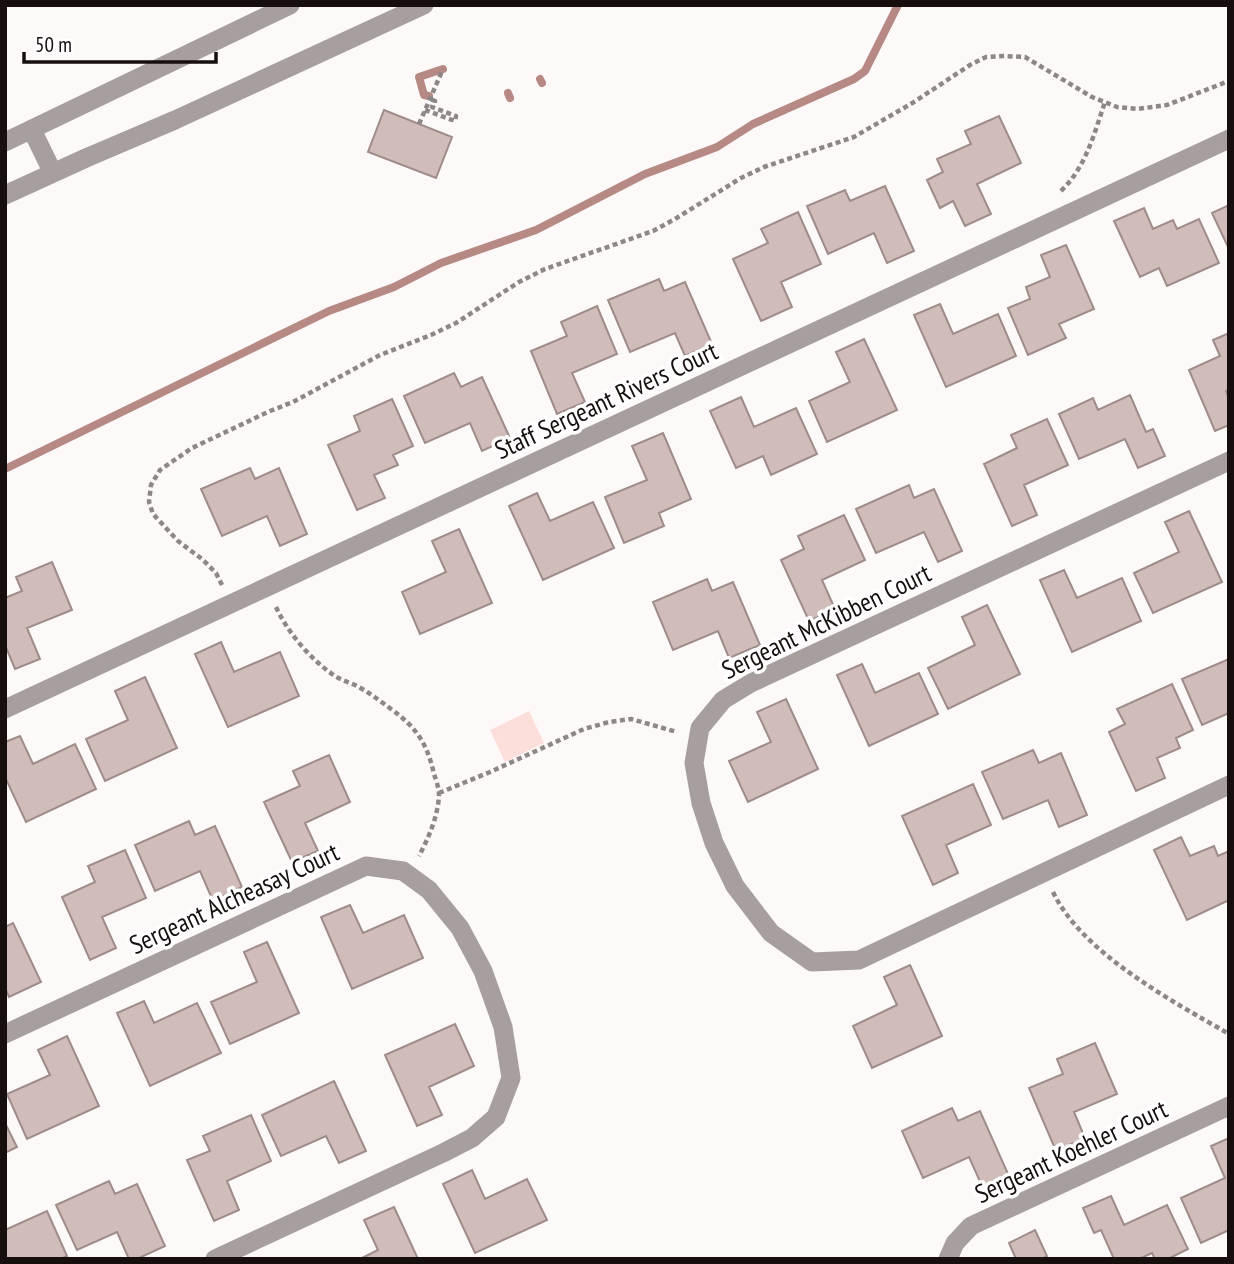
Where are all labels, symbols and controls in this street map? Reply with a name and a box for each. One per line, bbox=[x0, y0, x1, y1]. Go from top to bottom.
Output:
scale bar bbox=[24, 21, 217, 65]
text: 50 m bbox=[35, 31, 72, 58]
street label: Staff Sergeant Rivers Court bbox=[489, 334, 723, 466]
street label: Sergeant McKibben Court bbox=[716, 556, 936, 686]
street label: Sergeant Alcheasay Court bbox=[124, 835, 344, 961]
street label: Sergeant Koehler Court bbox=[969, 1092, 1173, 1210]

